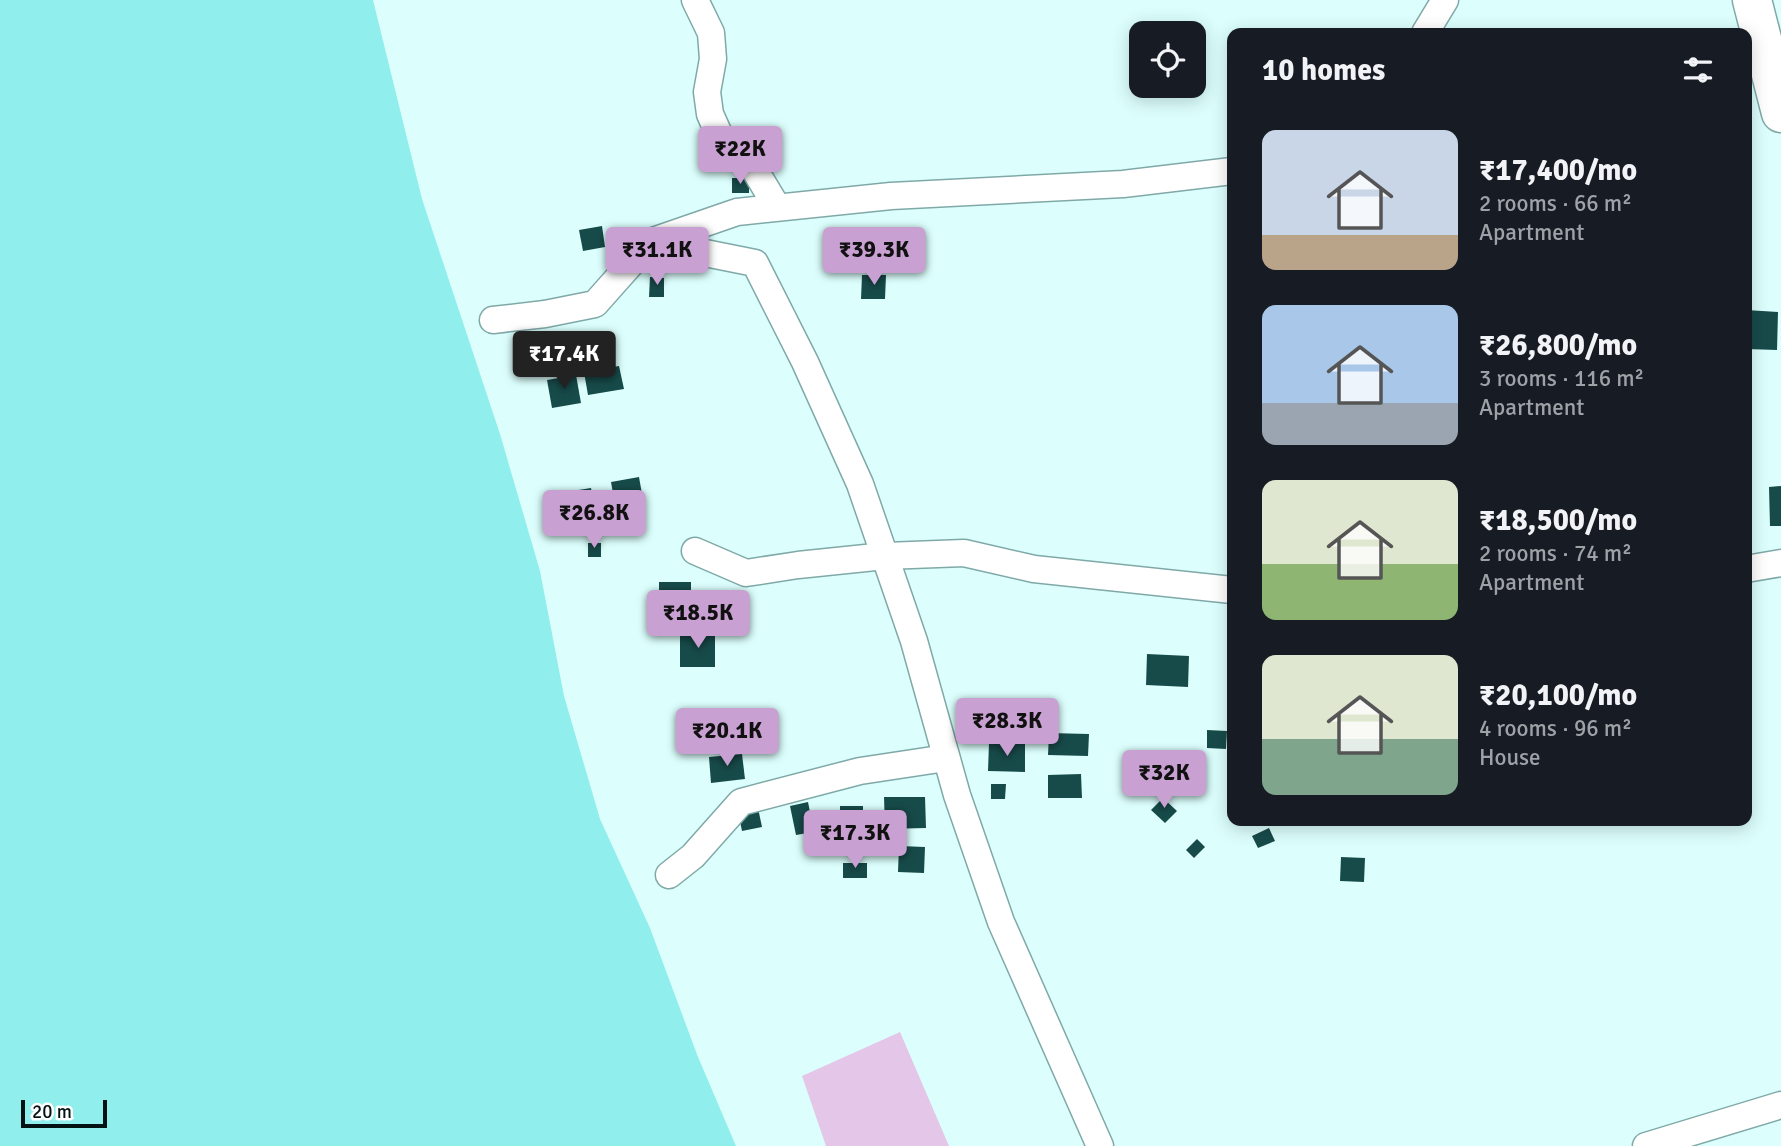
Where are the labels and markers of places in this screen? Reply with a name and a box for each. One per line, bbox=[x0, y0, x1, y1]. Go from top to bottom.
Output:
pin: ₹22K bbox=[699, 127, 781, 186]
pin: ₹31.1K bbox=[600, 228, 714, 287]
pin: ₹39.3K bbox=[817, 228, 931, 287]
pin: ₹17.4K bbox=[507, 332, 621, 391]
pin: ₹26.8K bbox=[537, 490, 651, 550]
pin: ₹18.5K bbox=[641, 590, 755, 650]
pin: ₹28.3K bbox=[950, 698, 1064, 758]
pin: ₹20.1K bbox=[670, 708, 784, 768]
pin: ₹32K bbox=[1123, 750, 1205, 810]
pin: ₹17.3K bbox=[798, 810, 912, 870]

